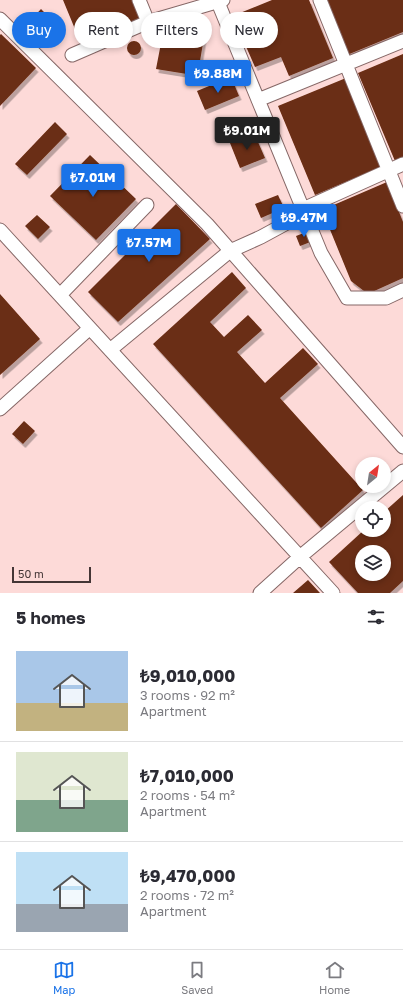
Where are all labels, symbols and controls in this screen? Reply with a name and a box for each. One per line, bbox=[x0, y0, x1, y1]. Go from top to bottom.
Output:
chip: Buy bbox=[12, 12, 66, 48]
chip: Rent bbox=[74, 12, 133, 48]
chip: Filters bbox=[141, 12, 212, 48]
chip: New bbox=[220, 12, 278, 48]
pin: ₺9.88M bbox=[185, 60, 251, 94]
text: ₺9.88M bbox=[194, 65, 242, 81]
pin: ₺9.01M bbox=[214, 117, 280, 151]
text: ₺9.01M bbox=[224, 122, 270, 138]
pin: ₺7.01M bbox=[60, 164, 126, 198]
text: ₺7.01M bbox=[70, 169, 116, 185]
pin: ₺9.47M bbox=[271, 204, 337, 238]
text: ₺9.47M bbox=[281, 209, 327, 225]
pin: ₺7.57M bbox=[116, 229, 182, 263]
text: ₺7.57M bbox=[126, 234, 172, 250]
north arrow bbox=[355, 457, 391, 493]
map controls bbox=[355, 457, 391, 581]
button: locate bbox=[355, 501, 391, 537]
button: layers bbox=[355, 545, 391, 581]
scale bar bbox=[12, 565, 91, 584]
text: 50 m bbox=[18, 567, 44, 580]
icon: filters bbox=[365, 606, 387, 628]
text: 5 homes bbox=[16, 607, 86, 628]
text: ₺9,010,000 bbox=[140, 665, 235, 686]
icon: home bbox=[48, 667, 96, 715]
text: 3 rooms · 92 m² bbox=[140, 687, 235, 703]
text: Apartment bbox=[140, 703, 207, 719]
text: ₺7,010,000 bbox=[140, 765, 234, 786]
icon: home bbox=[48, 768, 96, 816]
text: 2 rooms · 54 m² bbox=[140, 787, 235, 803]
text: Apartment bbox=[140, 803, 207, 819]
text: ₺9,470,000 bbox=[140, 865, 236, 886]
icon: home bbox=[48, 868, 96, 916]
text: 2 rooms · 72 m² bbox=[140, 887, 234, 903]
text: Apartment bbox=[140, 903, 207, 919]
tab: Map bbox=[53, 959, 75, 996]
tab: Saved bbox=[181, 959, 213, 996]
tab: Home bbox=[319, 959, 350, 996]

